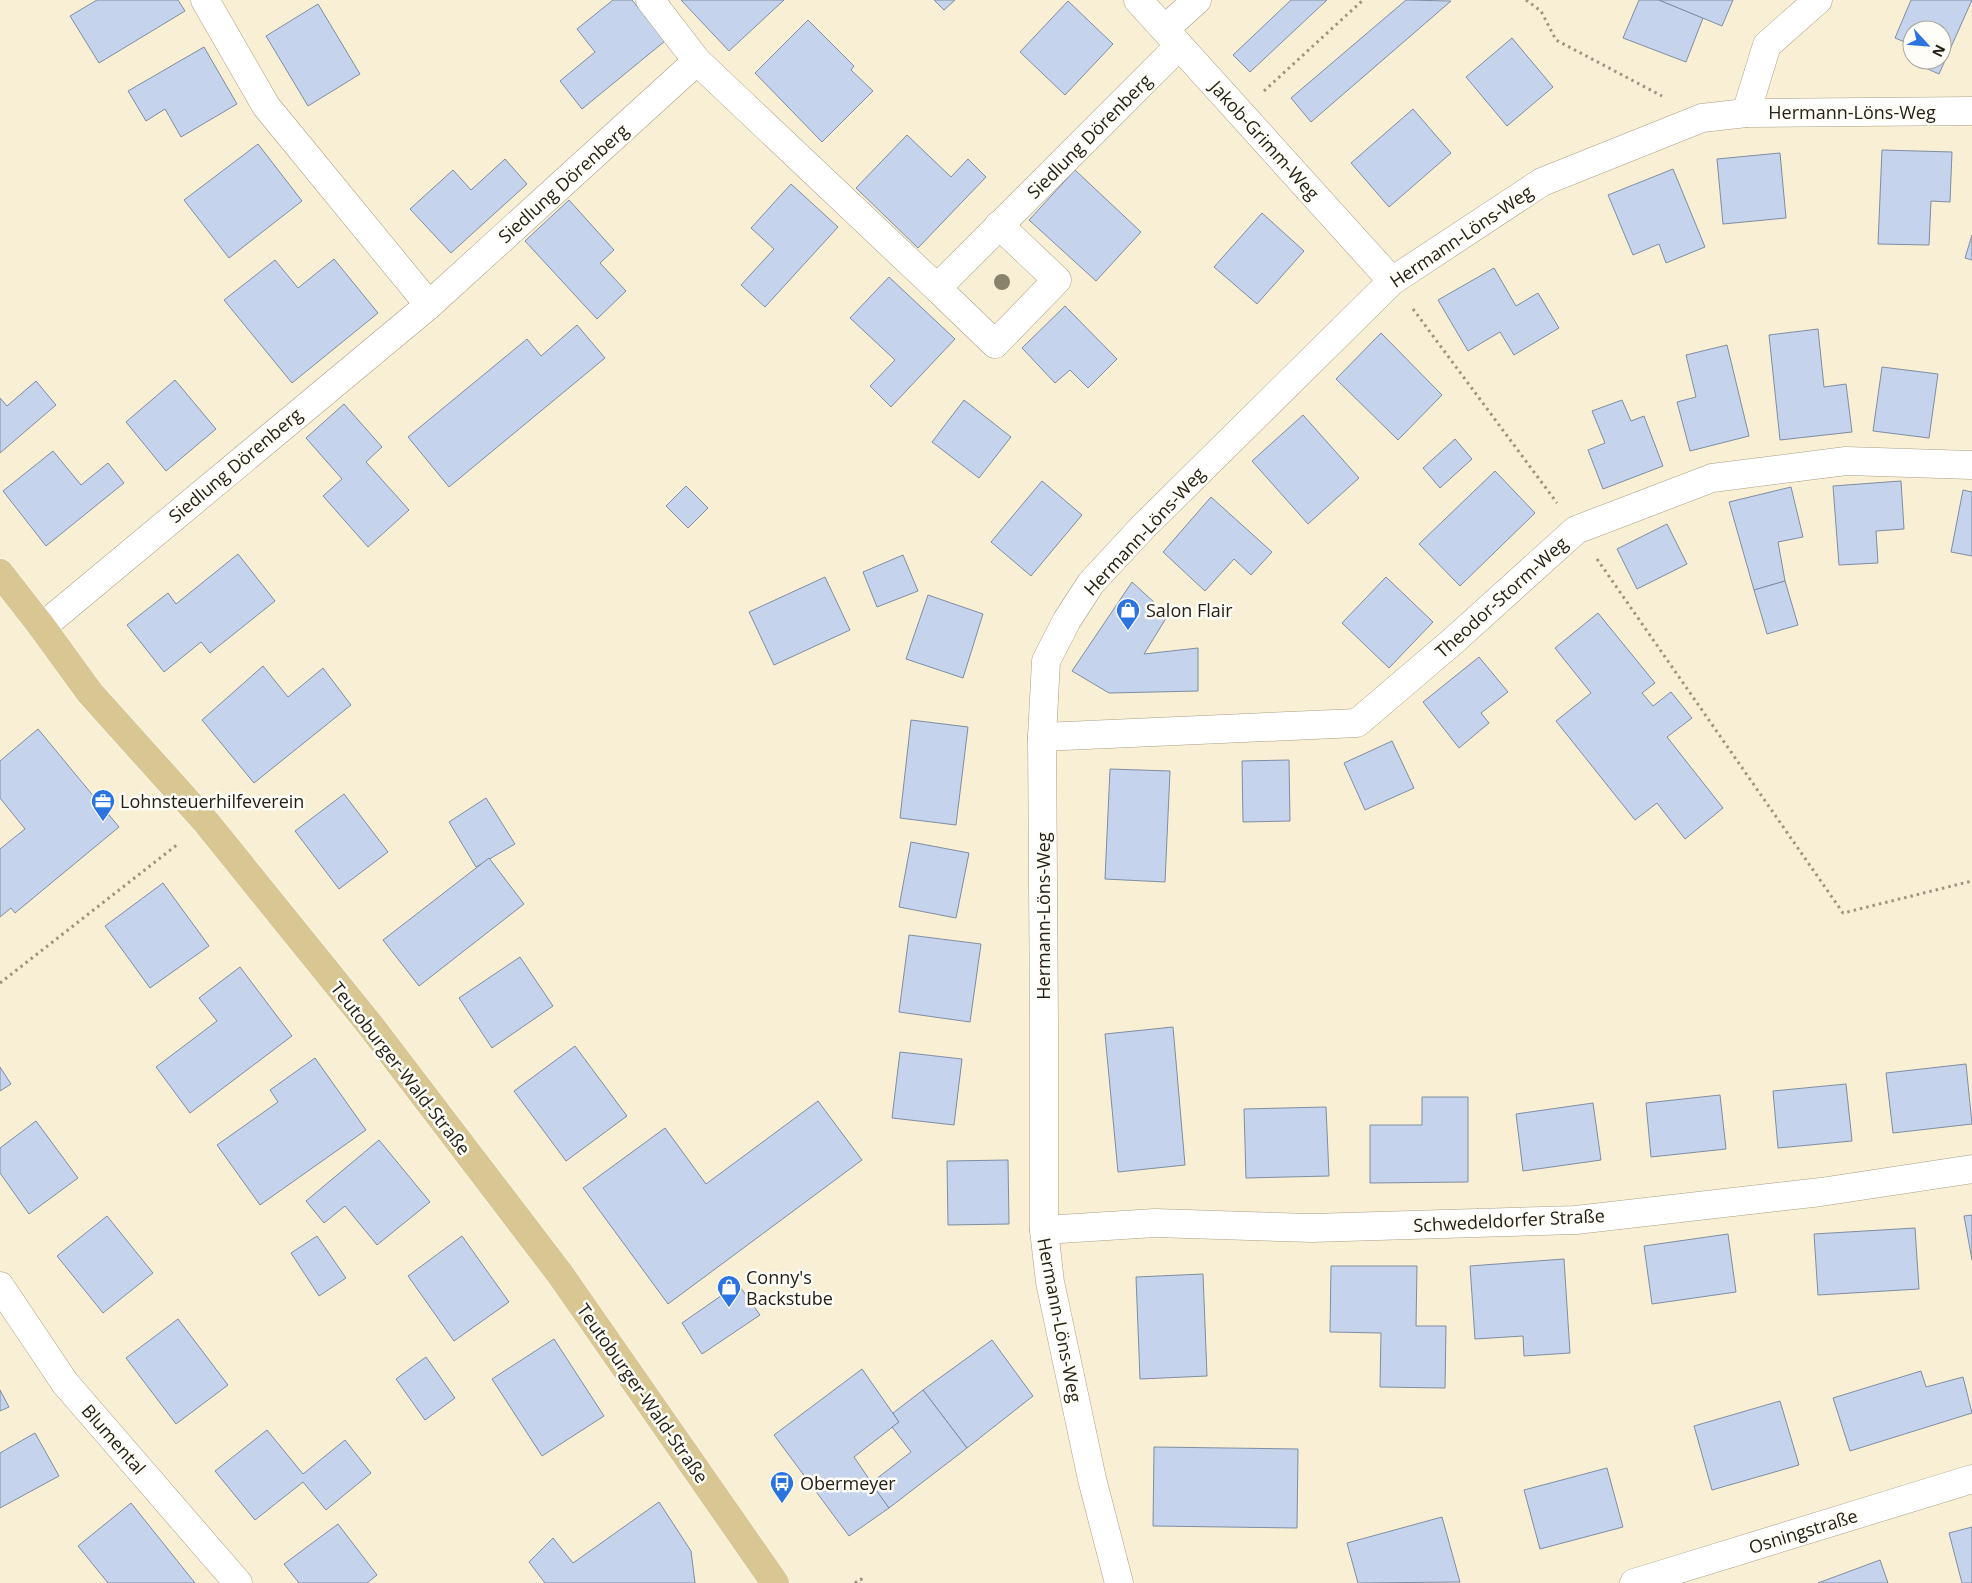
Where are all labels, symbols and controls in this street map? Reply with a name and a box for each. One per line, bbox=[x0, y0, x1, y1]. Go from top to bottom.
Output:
north arrow bbox=[1902, 20, 1952, 70]
text: N bbox=[1928, 42, 1950, 60]
street label: Siedlung Dörenberg bbox=[1021, 68, 1157, 204]
street label: Jakob-Grimm-Weg bbox=[1204, 74, 1325, 205]
street label: Hermann-Löns-Weg bbox=[1768, 100, 1936, 124]
street label: Siedlung Dörenberg bbox=[493, 118, 633, 248]
street label: Hermann-Löns-Weg bbox=[1385, 179, 1537, 293]
street label: Siedlung Dörenberg bbox=[163, 402, 307, 528]
street label: Hermann-Löns-Weg bbox=[1078, 461, 1210, 600]
street label: Theodor-Storm-Weg bbox=[1430, 531, 1572, 663]
shop icon: Salon Flair bbox=[1115, 597, 1141, 631]
place label: Salon Flair bbox=[1146, 598, 1233, 622]
office icon: Lohnsteuerhilfeverein bbox=[90, 788, 116, 822]
place label: Lohnsteuerhilfeverein bbox=[120, 789, 304, 813]
street label: Hermann-Löns-Weg bbox=[1031, 832, 1055, 1000]
street label: Teutoburger-Wald-Straße bbox=[326, 976, 476, 1160]
street label: Schwedeldorfer Straße bbox=[1413, 1203, 1605, 1237]
street label: Hermann-Löns-Weg bbox=[1032, 1236, 1088, 1405]
place label: Conny's Backstube bbox=[746, 1265, 833, 1310]
shop icon: Conny's Backstube bbox=[716, 1274, 742, 1308]
street label: Teutoburger-Wald-Straße bbox=[572, 1299, 714, 1487]
street label: Blumental bbox=[77, 1399, 151, 1479]
bus stop icon: Obermeyer bbox=[769, 1470, 795, 1504]
place label: Obermeyer bbox=[800, 1471, 896, 1495]
street label: Osningstraße bbox=[1746, 1503, 1860, 1559]

